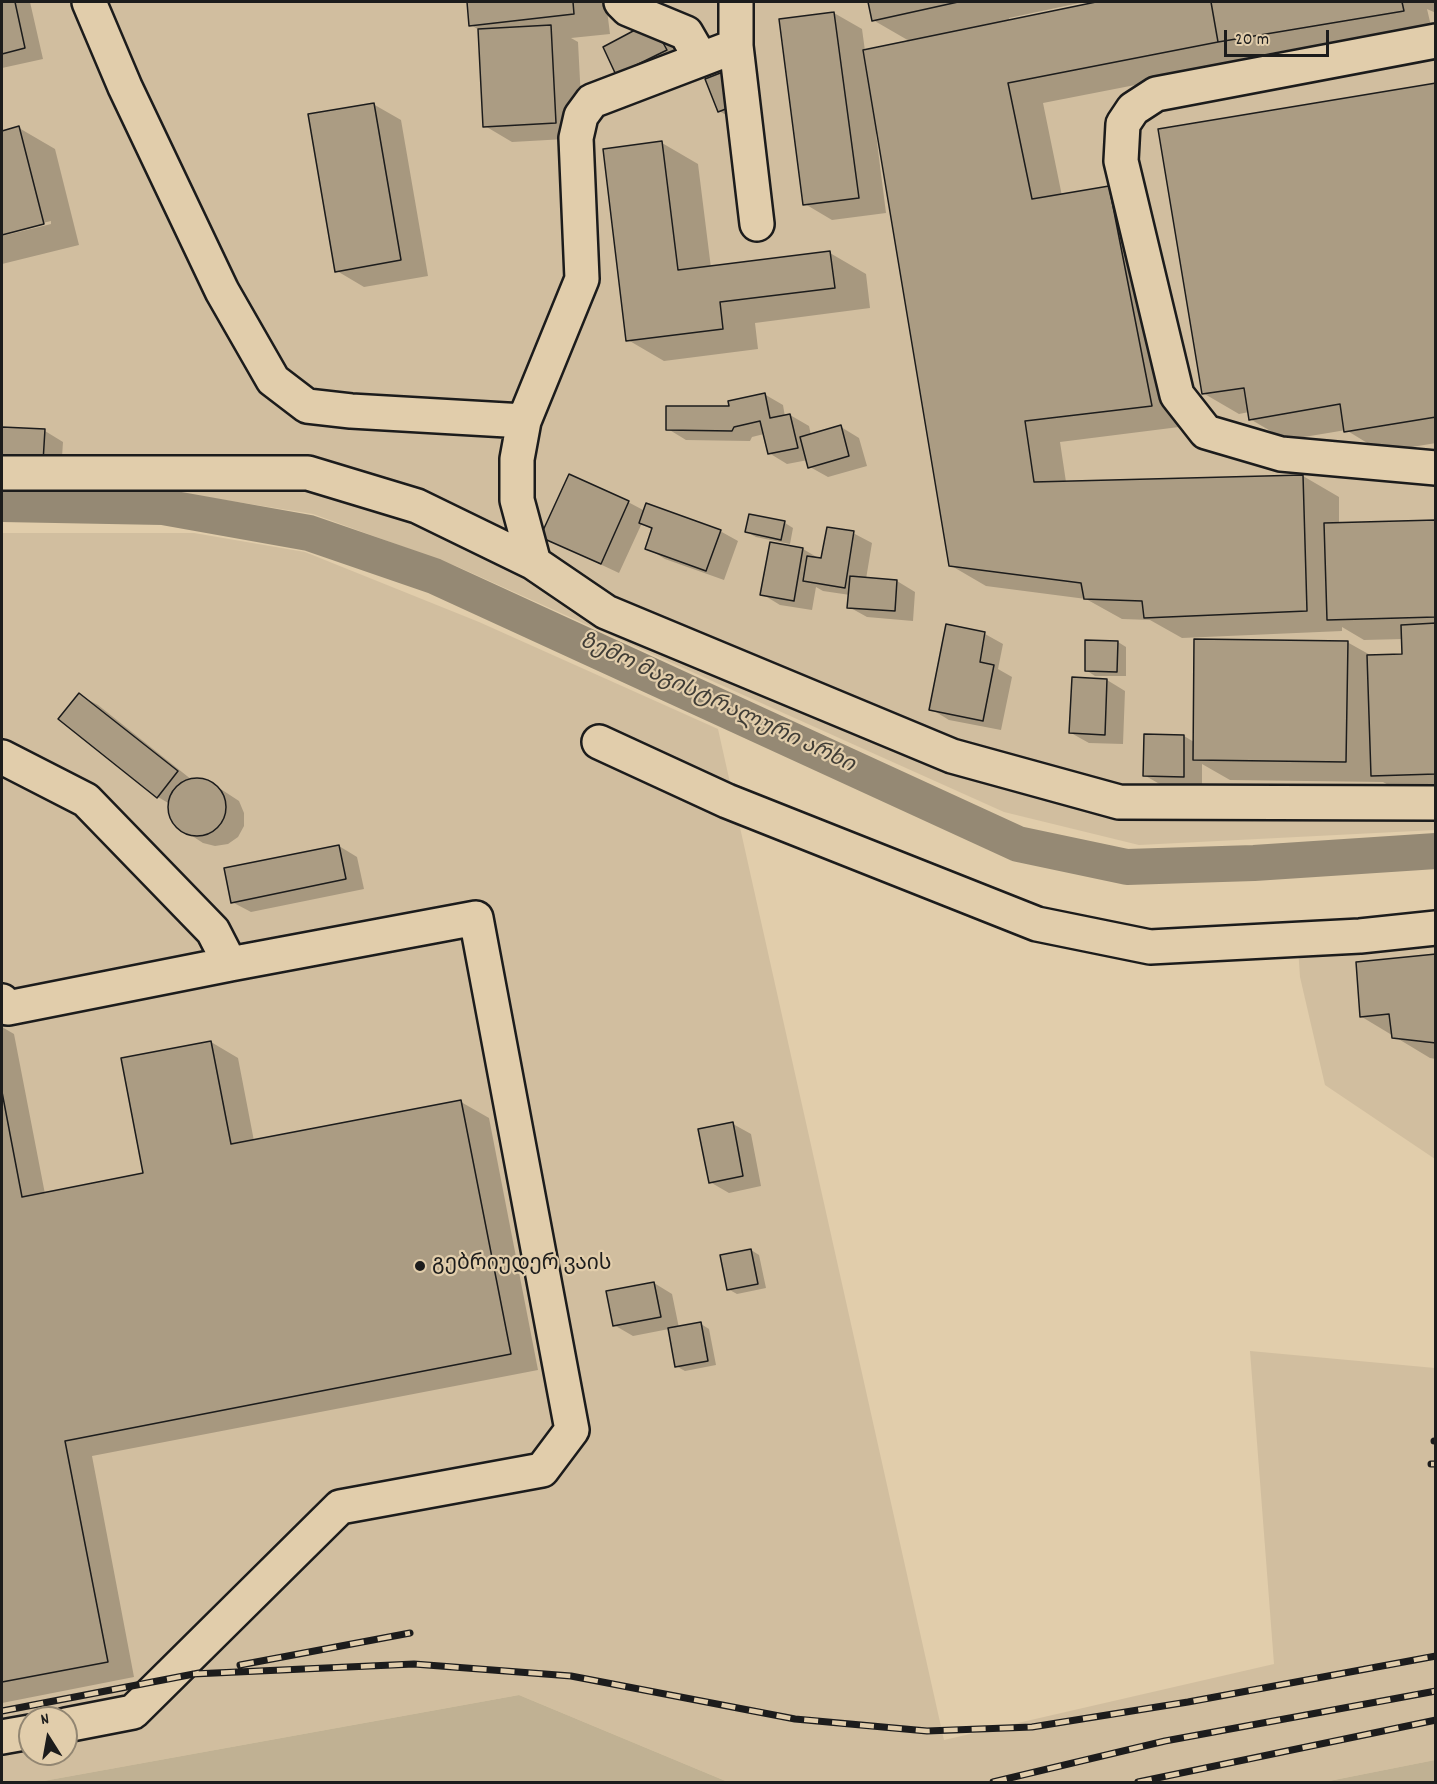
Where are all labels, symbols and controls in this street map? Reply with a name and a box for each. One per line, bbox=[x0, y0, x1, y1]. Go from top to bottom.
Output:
scale bar bbox=[1227, 18, 1332, 56]
text: 20 m bbox=[1235, 28, 1269, 53]
water label: ზემო მაგისტრალური არხი bbox=[574, 630, 858, 780]
place label: გებრიუდერ ვაის bbox=[432, 1253, 612, 1279]
marker: გებრიუდერ ვაის bbox=[413, 1259, 427, 1273]
north arrow bbox=[18, 1706, 78, 1766]
text: N bbox=[39, 1708, 51, 1732]

